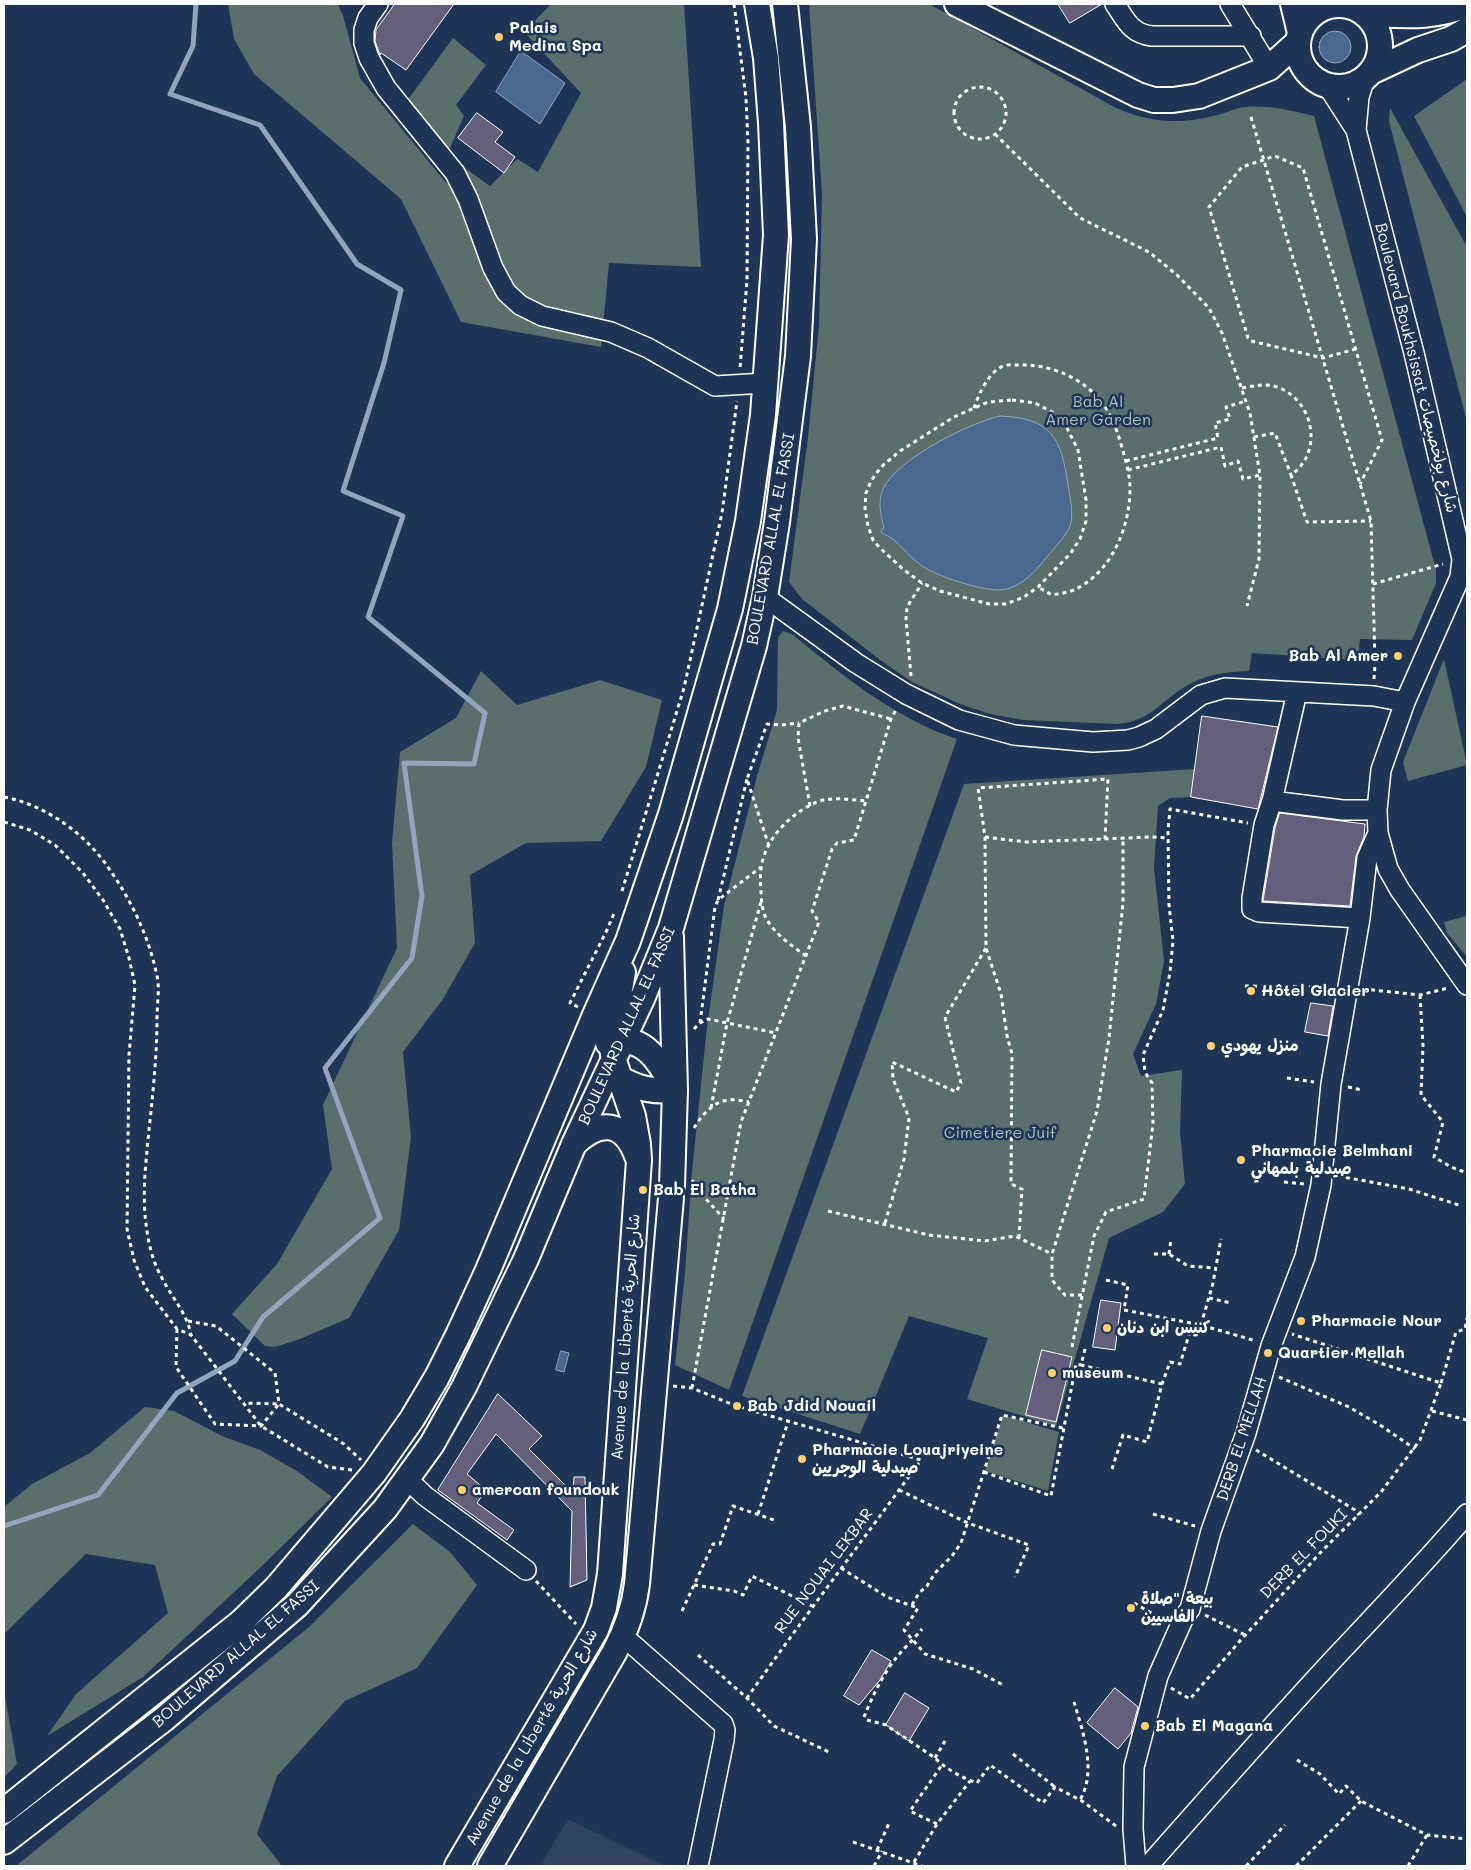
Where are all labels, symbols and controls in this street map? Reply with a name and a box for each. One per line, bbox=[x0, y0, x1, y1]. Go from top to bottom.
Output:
place label: Palais Medina Spa bbox=[509, 18, 602, 56]
marker: Palais Medina Spa bbox=[493, 31, 505, 43]
street label: Boulevard Boukhsissat شارع بولخصيصات bbox=[1371, 221, 1461, 515]
park label: Bab Al Amer Garden bbox=[1045, 392, 1151, 430]
street label: BOULEVARD ALLAL EL FASSI bbox=[743, 432, 799, 646]
place label: Bab Al Amer bbox=[1288, 646, 1388, 666]
marker: Bab Al Amer bbox=[1392, 650, 1404, 662]
street label: BOULEVARD ALLAL EL FASSI bbox=[575, 924, 679, 1128]
place label: Hôtel Glacier bbox=[1261, 981, 1370, 1001]
marker: Hôtel Glacier bbox=[1245, 985, 1257, 997]
place label: منزل يهودي bbox=[1221, 1036, 1299, 1056]
marker: منزل يهودي bbox=[1205, 1040, 1217, 1052]
park label: Cimetiere Juif bbox=[944, 1123, 1056, 1143]
place label: Pharmacie Belmhani صيدلية بلمهاني bbox=[1251, 1141, 1413, 1179]
marker: Pharmacie Belmhani صيدلية بلمهاني bbox=[1235, 1154, 1247, 1166]
place label: Bab El Batha bbox=[653, 1180, 757, 1200]
marker: Bab El Batha bbox=[637, 1184, 649, 1196]
street label: Avenue de la Liberté شارع الحرية bbox=[608, 1213, 644, 1461]
place label: Pharmacie Nour bbox=[1311, 1311, 1442, 1331]
marker: Pharmacie Nour bbox=[1295, 1315, 1307, 1327]
place label: كنيس ابن دنان bbox=[1117, 1318, 1210, 1338]
marker: كنيس ابن دنان bbox=[1101, 1322, 1113, 1334]
place label: Quartier Mellah bbox=[1278, 1343, 1405, 1363]
marker: Quartier Mellah bbox=[1262, 1347, 1274, 1359]
place label: museum bbox=[1062, 1363, 1123, 1383]
marker: museum bbox=[1046, 1367, 1058, 1379]
street label: DERB EL MELLAH bbox=[1213, 1374, 1271, 1504]
place label: Bab Jdid Nouail bbox=[747, 1396, 876, 1416]
marker: Bab Jdid Nouail bbox=[731, 1400, 743, 1412]
place label: Pharmacie Louajriyeine صيدلية الوجريين bbox=[812, 1440, 1003, 1478]
marker: Pharmacie Louajriyeine صيدلية الوجريين bbox=[796, 1453, 808, 1465]
place label: amercan foundouk bbox=[472, 1480, 619, 1500]
marker: amercan foundouk bbox=[456, 1484, 468, 1496]
street label: RUE NOUAI LEKBAR bbox=[771, 1504, 877, 1638]
street label: DERB EL FOUKI bbox=[1256, 1505, 1352, 1603]
street label: BOULEVARD ALLAL EL FASSI bbox=[149, 1576, 323, 1732]
place label: بيعة "صلاة الفاسيين bbox=[1141, 1589, 1213, 1627]
marker: بيعة "صلاة الفاسيين bbox=[1125, 1602, 1137, 1614]
street label: Avenue de la Liberté شارع الحرية bbox=[462, 1625, 602, 1849]
place label: Bab El Magana bbox=[1155, 1716, 1273, 1736]
marker: Bab El Magana bbox=[1139, 1720, 1151, 1732]

